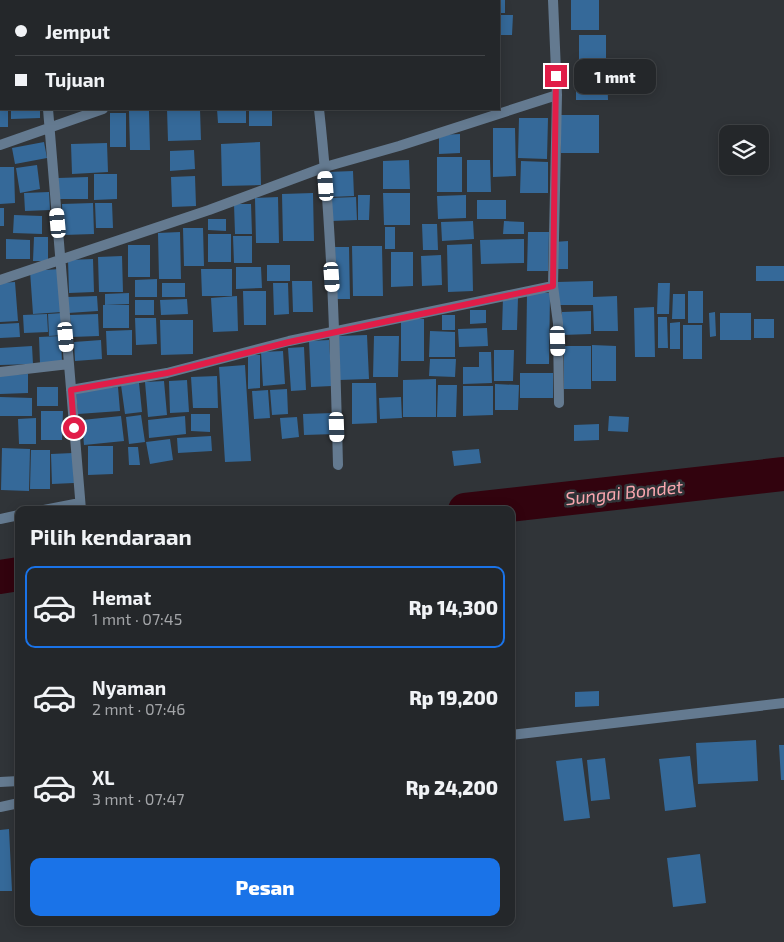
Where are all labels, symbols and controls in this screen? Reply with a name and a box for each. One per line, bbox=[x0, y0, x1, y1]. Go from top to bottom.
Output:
text: Jemput bbox=[45, 20, 110, 43]
callout: 1 mnt bbox=[574, 58, 656, 94]
route end bbox=[545, 65, 567, 87]
text: 1 mnt bbox=[594, 67, 636, 86]
text: Tujuan bbox=[45, 68, 105, 91]
map controls bbox=[719, 125, 769, 175]
button: layers bbox=[719, 125, 769, 175]
car bbox=[317, 171, 334, 201]
car bbox=[49, 207, 66, 239]
car bbox=[323, 262, 340, 292]
car bbox=[57, 321, 74, 353]
car bbox=[549, 326, 566, 356]
car bbox=[328, 412, 345, 442]
route start bbox=[63, 417, 85, 439]
water label: Sungai Bondet bbox=[564, 475, 684, 509]
text: Pilih kendaraan bbox=[30, 523, 192, 549]
icon: car bbox=[32, 585, 77, 630]
text: Hemat bbox=[92, 586, 151, 609]
text: Rp 14,300 bbox=[409, 596, 498, 619]
text: 1 mnt · 07:45 bbox=[92, 609, 182, 628]
icon: car bbox=[32, 675, 77, 720]
text: Nyaman bbox=[92, 676, 166, 699]
text: Rp 19,200 bbox=[409, 686, 498, 709]
text: 2 mnt · 07:46 bbox=[92, 699, 186, 718]
icon: car bbox=[32, 765, 77, 810]
text: XL bbox=[92, 766, 114, 789]
text: Rp 24,200 bbox=[406, 776, 498, 799]
text: 3 mnt · 07:47 bbox=[92, 789, 184, 808]
button: Pesan bbox=[30, 858, 500, 916]

